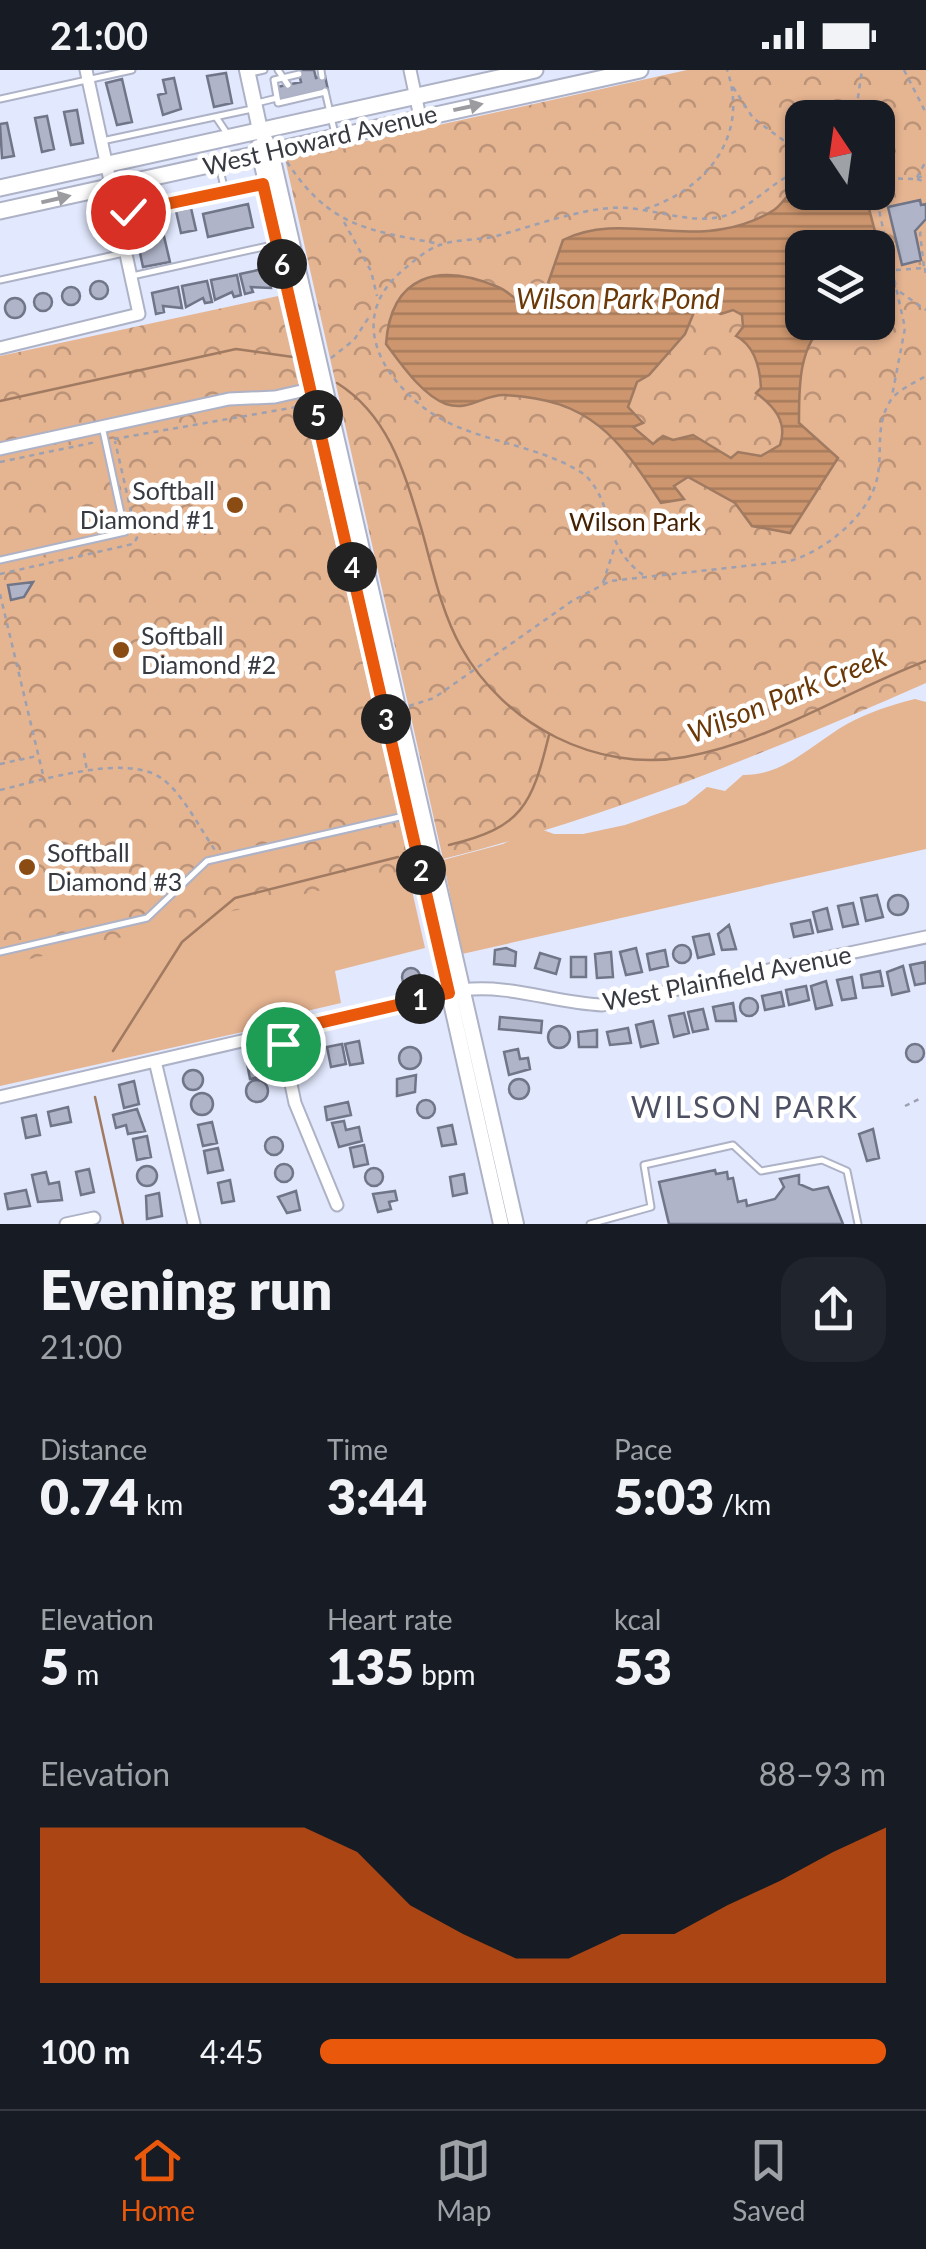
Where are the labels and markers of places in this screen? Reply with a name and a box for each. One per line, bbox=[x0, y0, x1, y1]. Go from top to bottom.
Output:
pin bbox=[86, 170, 171, 255]
pin: 6 bbox=[257, 239, 307, 289]
pin: 5 bbox=[293, 390, 343, 440]
place label: Softball Diamond #1 bbox=[80, 475, 215, 534]
marker: Softball Diamond #1 bbox=[224, 494, 246, 516]
pin: 4 bbox=[327, 542, 377, 592]
place label: Softball Diamond #2 bbox=[141, 620, 276, 679]
marker: Softball Diamond #2 bbox=[110, 639, 132, 661]
pin: 3 bbox=[361, 694, 411, 744]
place label: Softball Diamond #3 bbox=[47, 837, 182, 896]
pin: 2 bbox=[396, 845, 446, 895]
marker: Softball Diamond #3 bbox=[16, 856, 38, 878]
pin: 1 bbox=[395, 974, 445, 1024]
pin bbox=[241, 1002, 326, 1087]

